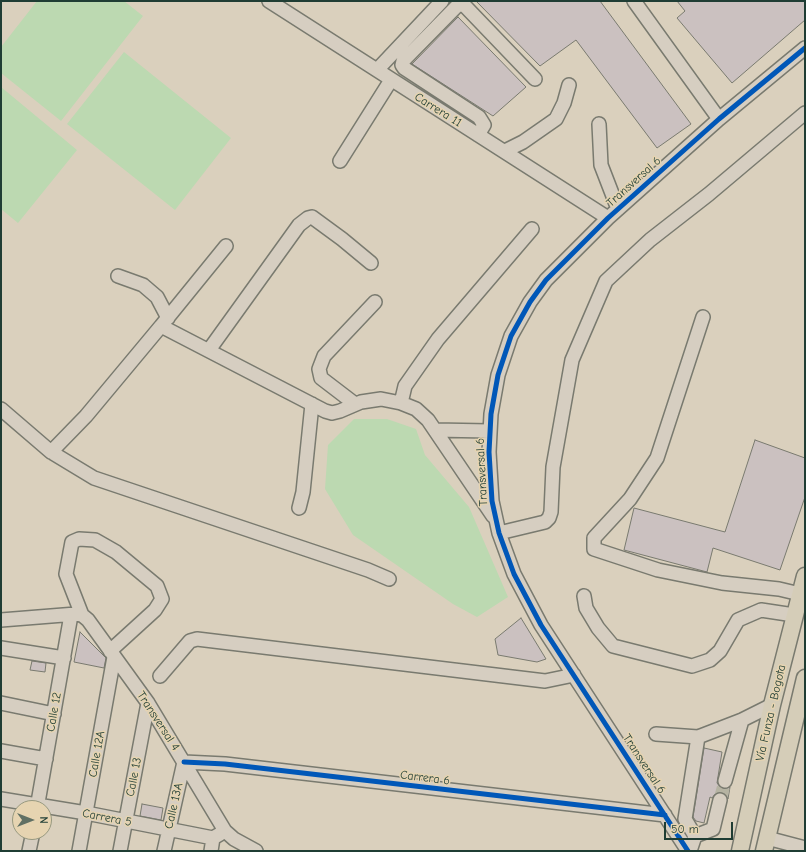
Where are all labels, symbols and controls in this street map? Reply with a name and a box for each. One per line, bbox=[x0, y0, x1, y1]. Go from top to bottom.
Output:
street label: Carrera 11 bbox=[412, 90, 464, 130]
street label: Transversal 6 bbox=[604, 154, 664, 210]
street label: Transversal 6 bbox=[473, 437, 491, 507]
street label: Vía Funza - Bogota bbox=[753, 663, 789, 763]
street label: Transversal 4 bbox=[134, 689, 182, 753]
street label: Calle 12 bbox=[43, 691, 65, 733]
street label: Calle 12A bbox=[86, 730, 108, 778]
street label: Transversal 6 bbox=[619, 731, 669, 797]
street label: Calle 13 bbox=[123, 756, 145, 798]
street label: Carrera 6 bbox=[399, 768, 451, 788]
street label: Calle 13A bbox=[162, 782, 186, 830]
north arrow bbox=[12, 800, 52, 840]
street label: Carrera 5 bbox=[81, 806, 133, 830]
scale bar bbox=[666, 814, 735, 840]
text: N bbox=[37, 816, 50, 824]
text: 50 m bbox=[671, 822, 699, 836]

